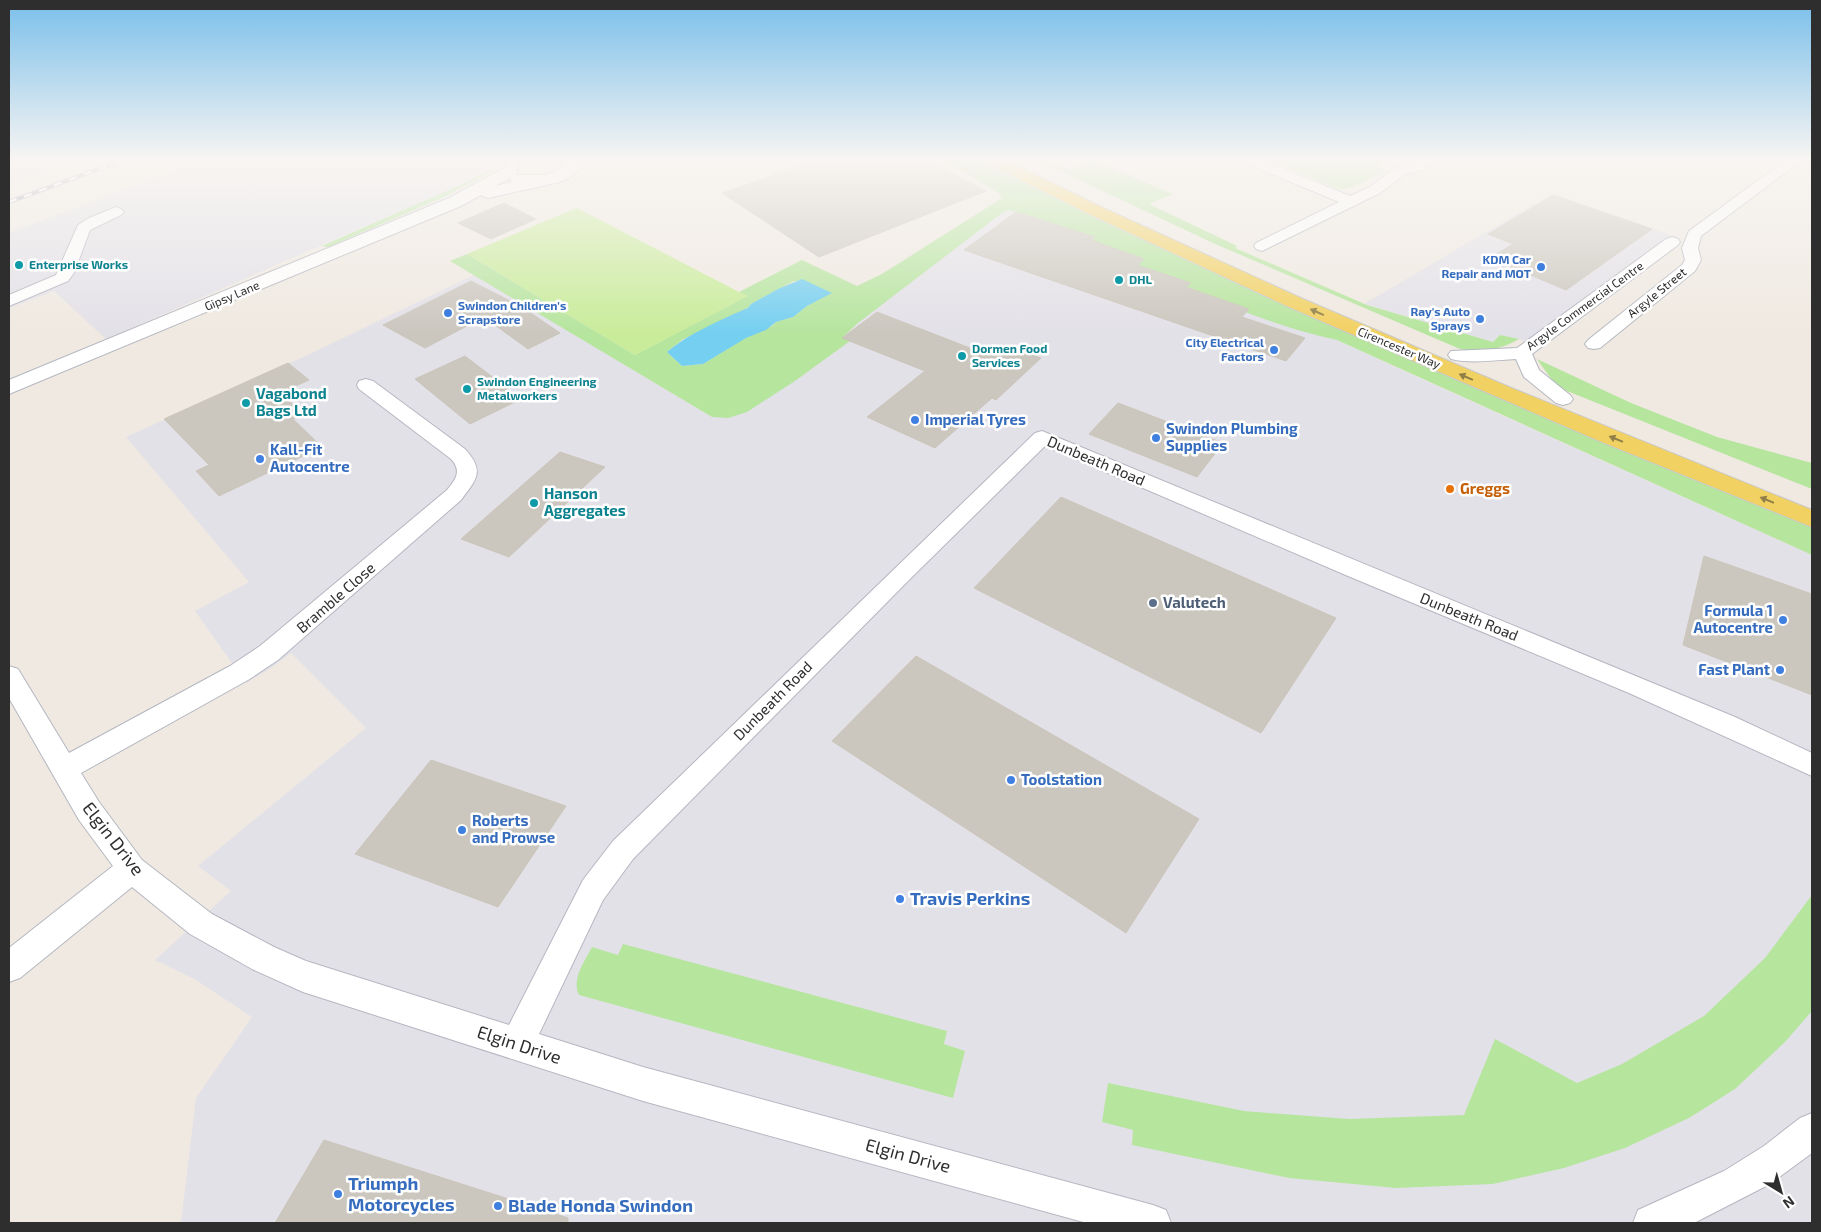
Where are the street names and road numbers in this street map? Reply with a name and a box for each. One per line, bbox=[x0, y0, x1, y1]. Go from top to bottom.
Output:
street label: Argyle Commercial Centre bbox=[1523, 258, 1646, 352]
street label: Argyle Street bbox=[1624, 264, 1689, 320]
street label: Gipsy Lane bbox=[202, 277, 261, 313]
street label: Cirencester Way bbox=[1356, 323, 1443, 371]
street label: Dunbeath Road bbox=[1045, 431, 1148, 489]
street label: Bramble Close bbox=[292, 558, 378, 636]
street label: Dunbeath Road bbox=[1418, 588, 1521, 644]
street label: Dunbeath Road bbox=[729, 657, 816, 744]
street label: Elgin Drive bbox=[78, 797, 149, 879]
street label: Elgin Drive bbox=[474, 1020, 564, 1068]
street label: Elgin Drive bbox=[863, 1133, 953, 1177]

